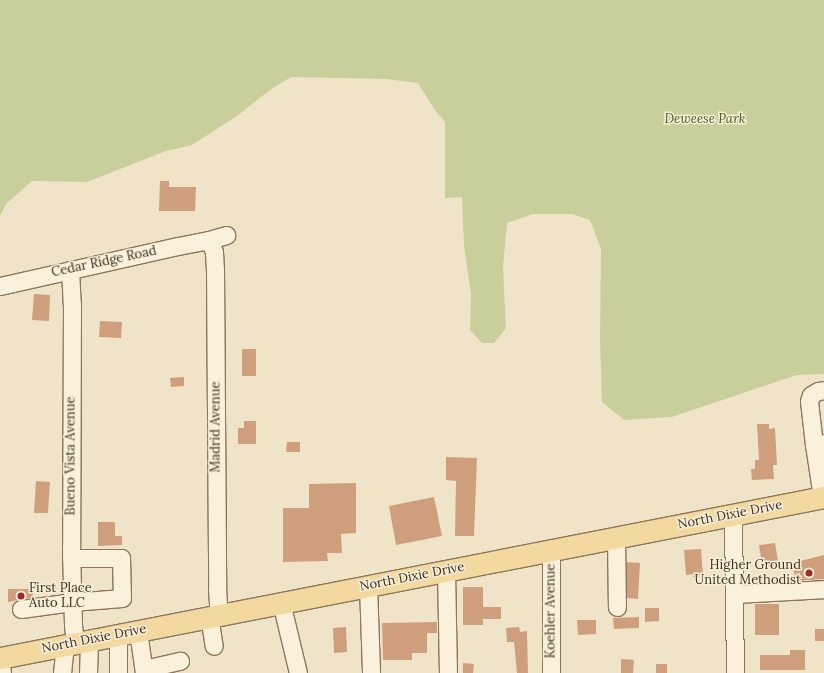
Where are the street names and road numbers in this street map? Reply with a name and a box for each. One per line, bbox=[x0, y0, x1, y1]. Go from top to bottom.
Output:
street label: Cedar Ridge Road bbox=[50, 243, 158, 281]
street label: Madrid Avenue bbox=[208, 381, 224, 473]
street label: Bueno Vista Avenue bbox=[63, 397, 79, 515]
street label: North Dixie Drive bbox=[676, 497, 784, 533]
street label: North Dixie Drive bbox=[358, 559, 466, 595]
street label: Koehler Avenue bbox=[543, 564, 559, 658]
street label: North Dixie Drive bbox=[40, 621, 148, 657]

